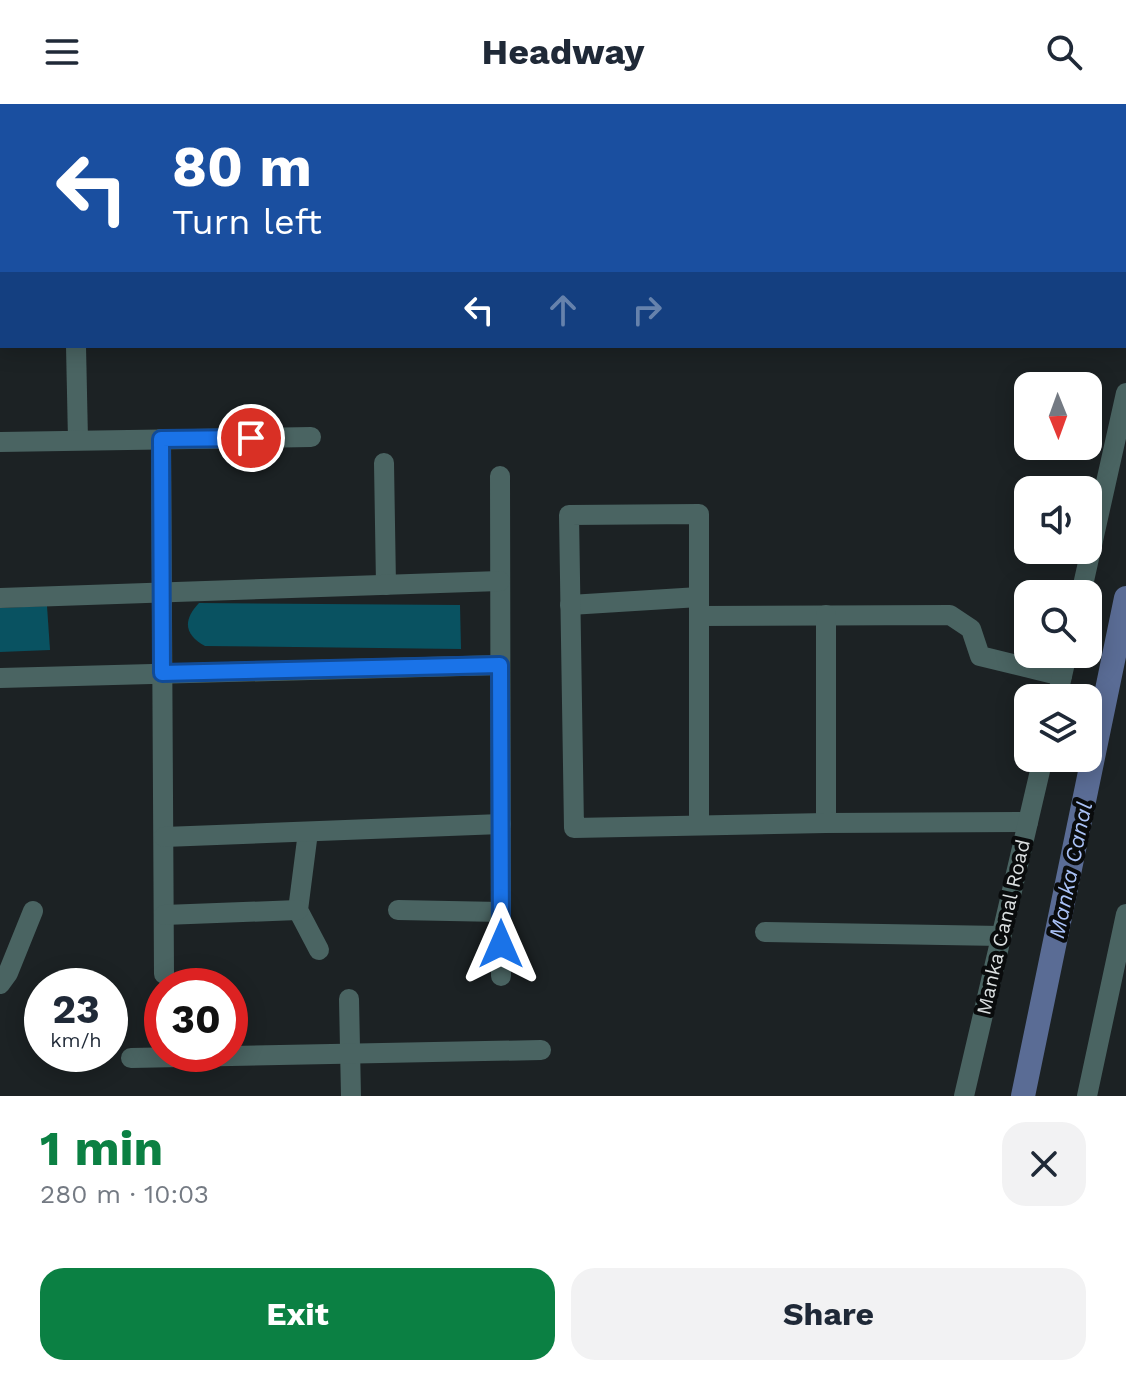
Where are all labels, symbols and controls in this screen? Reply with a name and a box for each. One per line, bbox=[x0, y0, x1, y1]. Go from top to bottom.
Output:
icon: menu bbox=[40, 30, 84, 74]
icon: search bbox=[1042, 30, 1086, 74]
text: Headway bbox=[482, 31, 644, 73]
text: 80 m bbox=[172, 134, 312, 200]
icon: left bbox=[40, 136, 144, 240]
text: Turn left bbox=[172, 201, 322, 243]
icon: left bbox=[457, 288, 501, 332]
icon: ahead bbox=[541, 288, 585, 332]
icon: right bbox=[625, 288, 669, 332]
north arrow bbox=[1014, 372, 1102, 460]
map controls bbox=[1014, 372, 1102, 772]
pin bbox=[217, 404, 285, 472]
icon: arrive bbox=[229, 416, 273, 460]
button: sound bbox=[1014, 476, 1102, 564]
button: search bbox=[1014, 580, 1102, 668]
button: layers bbox=[1014, 684, 1102, 772]
water label: Manka Canal bbox=[1044, 799, 1097, 941]
street label: Manka Canal Road bbox=[971, 837, 1035, 1017]
position arrow bbox=[459, 902, 543, 986]
speed limit sign: 30 bbox=[144, 968, 248, 1072]
text: 23 bbox=[52, 986, 100, 1033]
text: km/h bbox=[50, 1028, 102, 1052]
text: 1 min bbox=[40, 1120, 163, 1177]
button: close bbox=[1002, 1122, 1086, 1206]
text: 280 m · 10:03 bbox=[40, 1179, 209, 1209]
button: Exit bbox=[40, 1268, 555, 1360]
button: Share bbox=[571, 1268, 1086, 1360]

